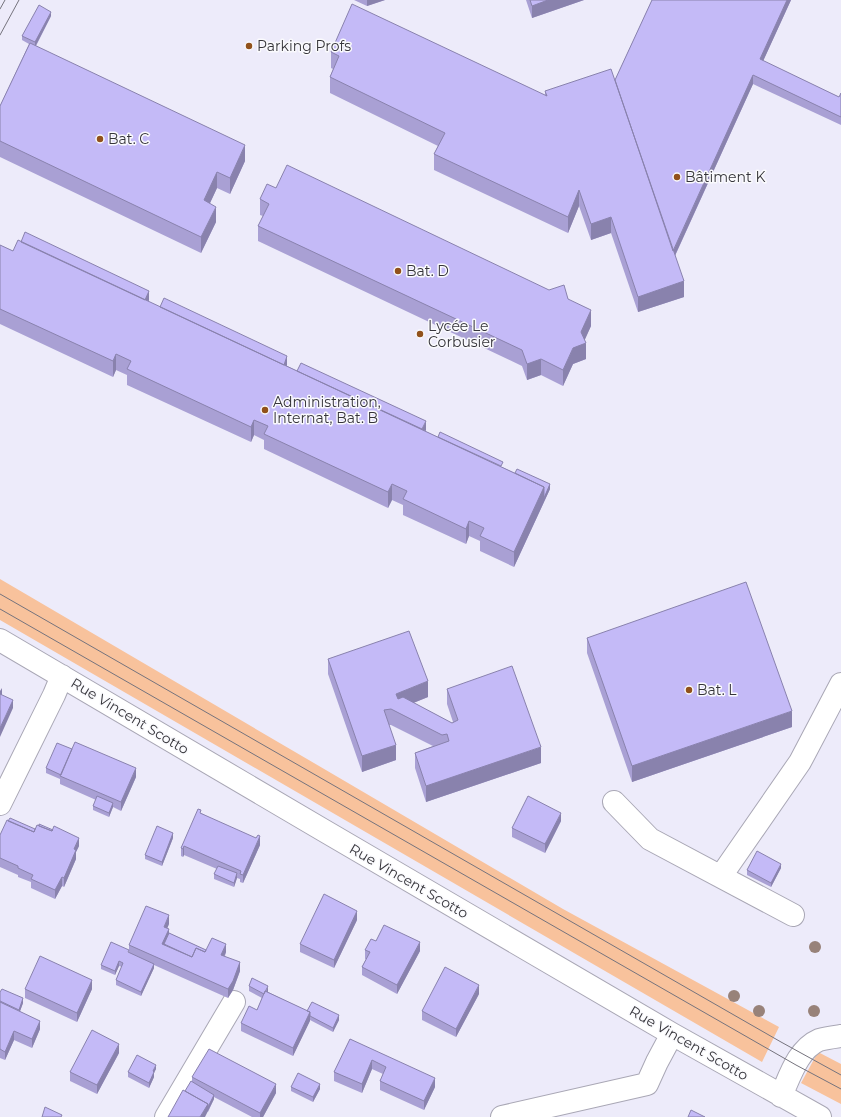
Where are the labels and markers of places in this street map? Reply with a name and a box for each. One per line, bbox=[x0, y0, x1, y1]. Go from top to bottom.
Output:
place label: Parking Profs bbox=[257, 37, 351, 55]
marker: Parking Profs bbox=[244, 41, 254, 51]
place label: Bat. C bbox=[108, 130, 149, 148]
marker: Bat. C bbox=[95, 134, 105, 144]
place label: Bâtiment K bbox=[685, 168, 765, 186]
marker: Bâtiment K bbox=[672, 172, 682, 182]
place label: Bat. D bbox=[406, 262, 449, 280]
marker: Bat. D bbox=[393, 266, 403, 276]
place label: Lycée Le Corbusier bbox=[428, 317, 496, 351]
marker: Lycée Le Corbusier bbox=[415, 329, 425, 339]
place label: Administration, Internat, Bat. B bbox=[273, 393, 381, 427]
marker: Administration, Internat, Bat. B bbox=[260, 405, 270, 415]
place label: Bat. L bbox=[697, 681, 737, 699]
marker: Bat. L bbox=[684, 685, 694, 695]

